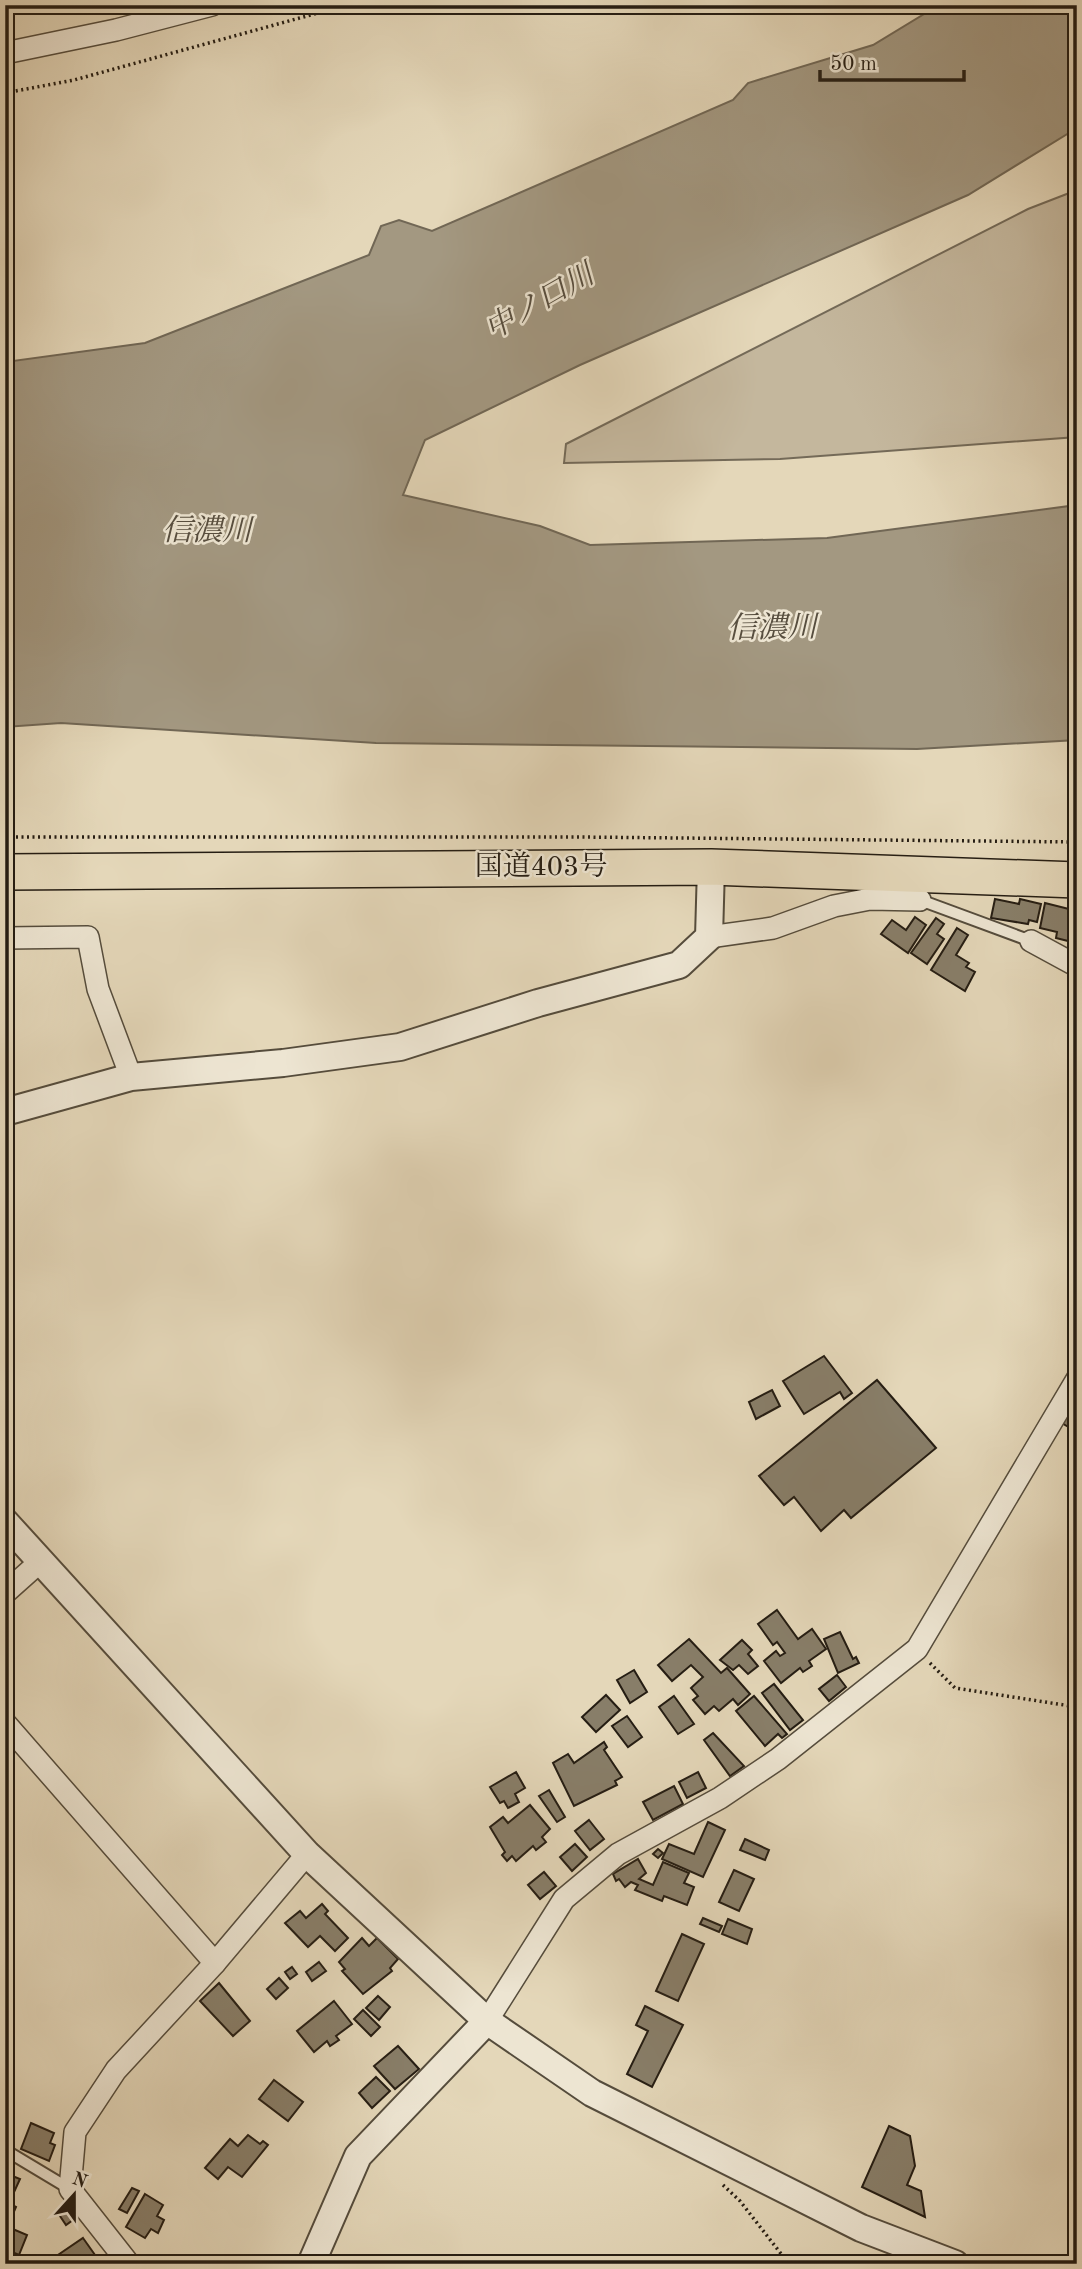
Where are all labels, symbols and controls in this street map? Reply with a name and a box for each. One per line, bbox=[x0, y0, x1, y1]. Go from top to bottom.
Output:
scale bar bbox=[820, 38, 963, 82]
text: 50 m bbox=[830, 54, 877, 75]
water label: 中ノ口川 bbox=[479, 256, 602, 346]
water label: 信濃川 bbox=[162, 514, 255, 547]
water label: 信濃川 bbox=[727, 610, 820, 645]
street label: 国道403号 bbox=[475, 851, 607, 882]
north arrow bbox=[38, 2160, 108, 2230]
text: N bbox=[69, 2170, 90, 2193]

